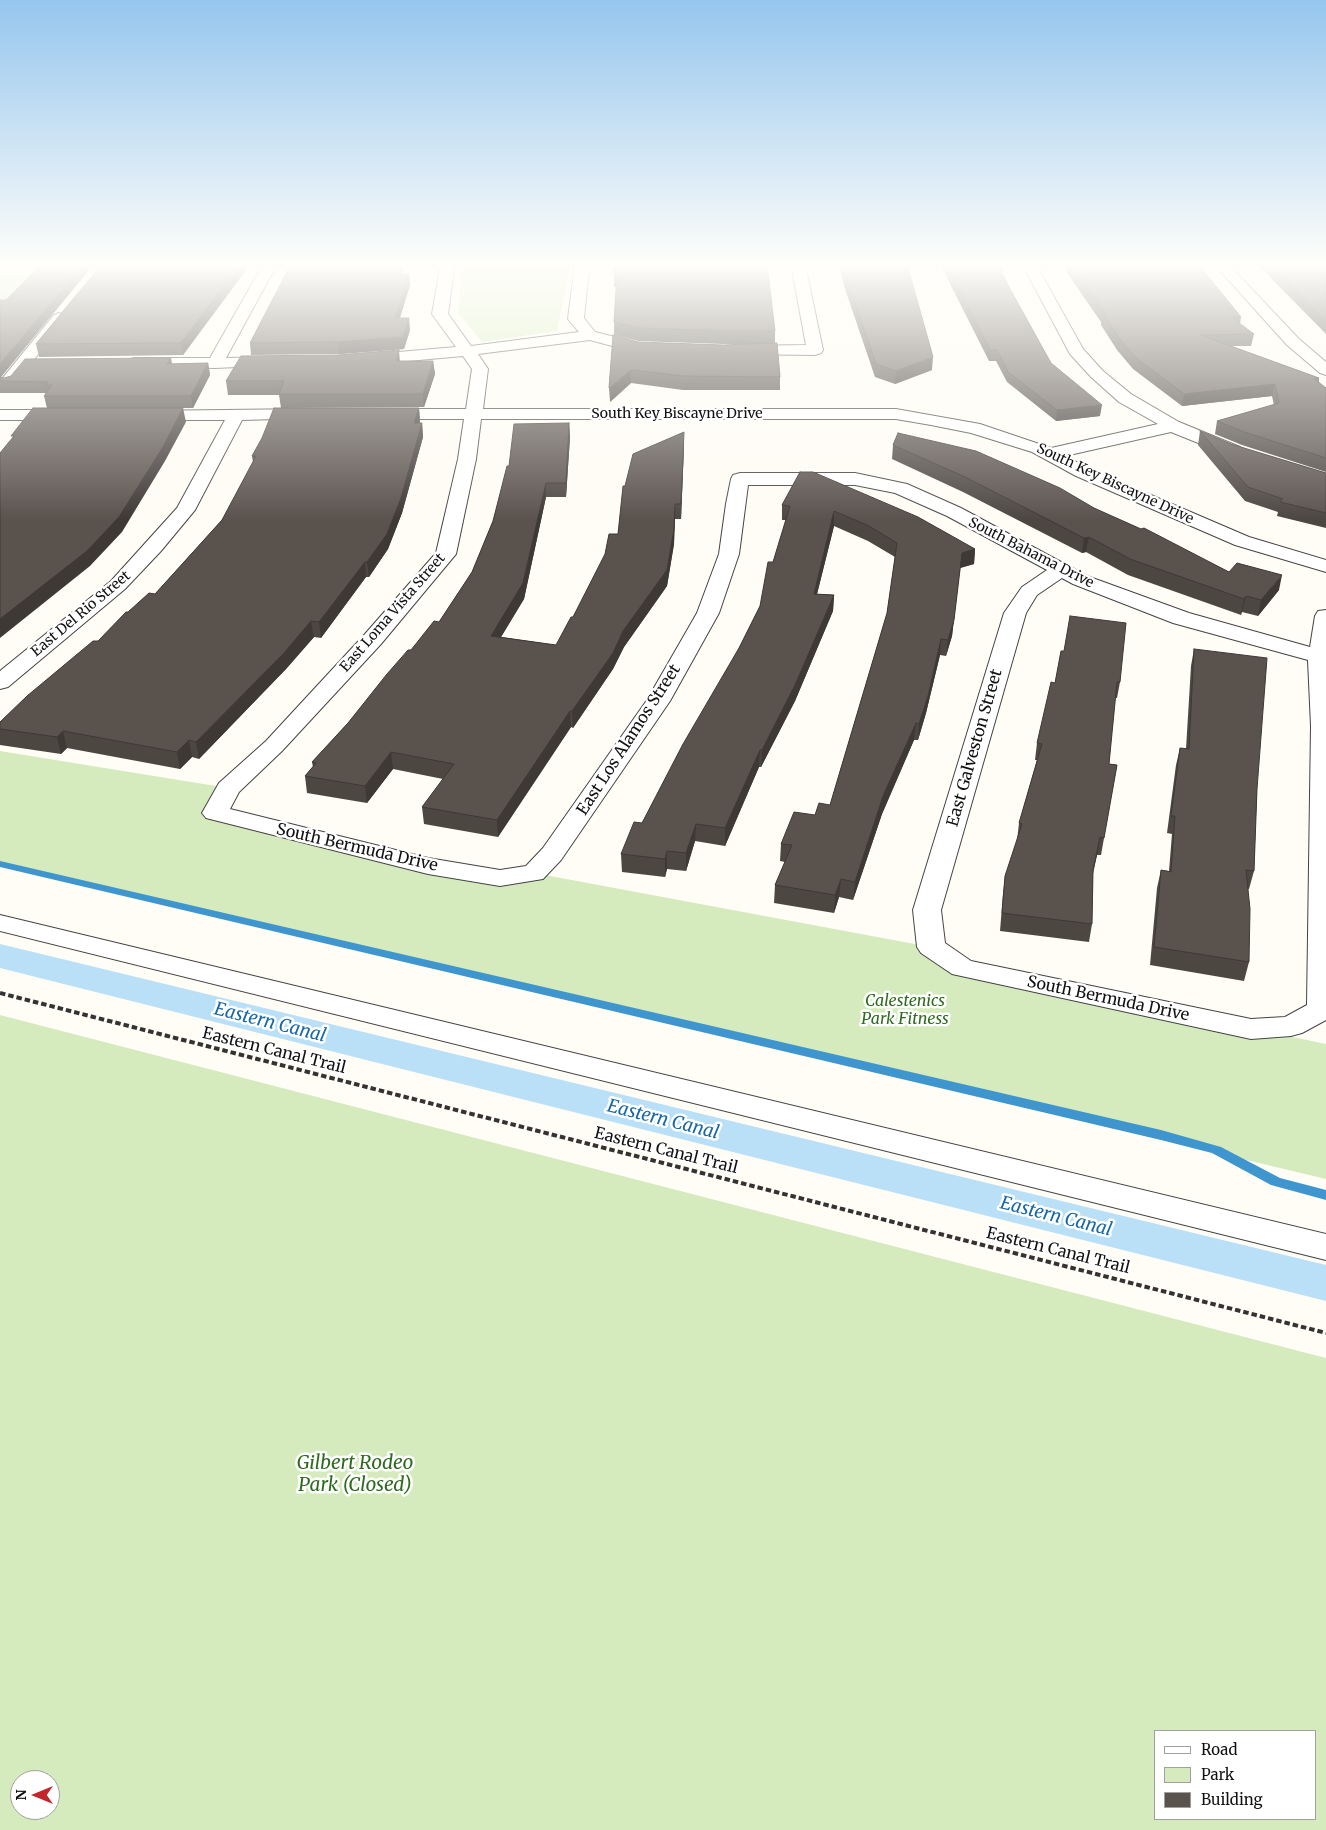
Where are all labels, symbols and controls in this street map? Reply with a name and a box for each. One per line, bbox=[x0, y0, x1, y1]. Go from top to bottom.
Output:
street label: South Key Biscayne Drive bbox=[591, 406, 763, 422]
street label: South Key Biscayne Drive bbox=[1034, 440, 1196, 528]
street label: South Bahama Drive bbox=[966, 514, 1096, 592]
street label: East Loma Vista Street bbox=[337, 550, 449, 676]
street label: East Del Rio Street bbox=[28, 568, 134, 660]
street label: East Los Alamos Street bbox=[573, 661, 685, 819]
street label: East Galveston Street bbox=[943, 667, 1007, 829]
street label: South Bermuda Drive bbox=[274, 820, 440, 876]
street label: South Bermuda Drive bbox=[1025, 972, 1191, 1026]
park label: Calestenics Park Fitness bbox=[861, 991, 949, 1029]
water label: Eastern Canal bbox=[212, 999, 328, 1047]
street label: Eastern Canal Trail bbox=[200, 1024, 348, 1078]
water label: Eastern Canal bbox=[605, 1096, 721, 1144]
street label: Eastern Canal Trail bbox=[592, 1124, 740, 1178]
water label: Eastern Canal bbox=[998, 1193, 1114, 1241]
street label: Eastern Canal Trail bbox=[984, 1224, 1132, 1278]
park label: Gilbert Rodeo Park (Closed) bbox=[297, 1453, 413, 1497]
legend bbox=[1154, 1730, 1316, 1820]
text: Road bbox=[1201, 1740, 1237, 1759]
text: Park bbox=[1201, 1765, 1234, 1784]
north arrow bbox=[10, 1770, 60, 1820]
text: N bbox=[12, 1789, 30, 1801]
text: Building bbox=[1201, 1790, 1263, 1809]

